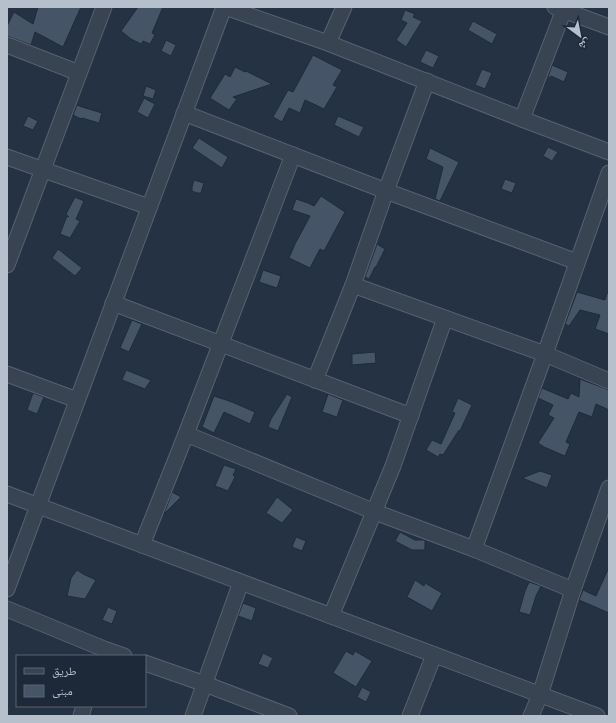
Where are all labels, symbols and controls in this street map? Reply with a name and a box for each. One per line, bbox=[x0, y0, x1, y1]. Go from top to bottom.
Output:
north arrow bbox=[560, 16, 600, 56]
text: ش bbox=[576, 35, 593, 53]
legend bbox=[16, 655, 146, 707]
text: طريق bbox=[52, 664, 77, 678]
text: مبنى bbox=[52, 684, 73, 698]

